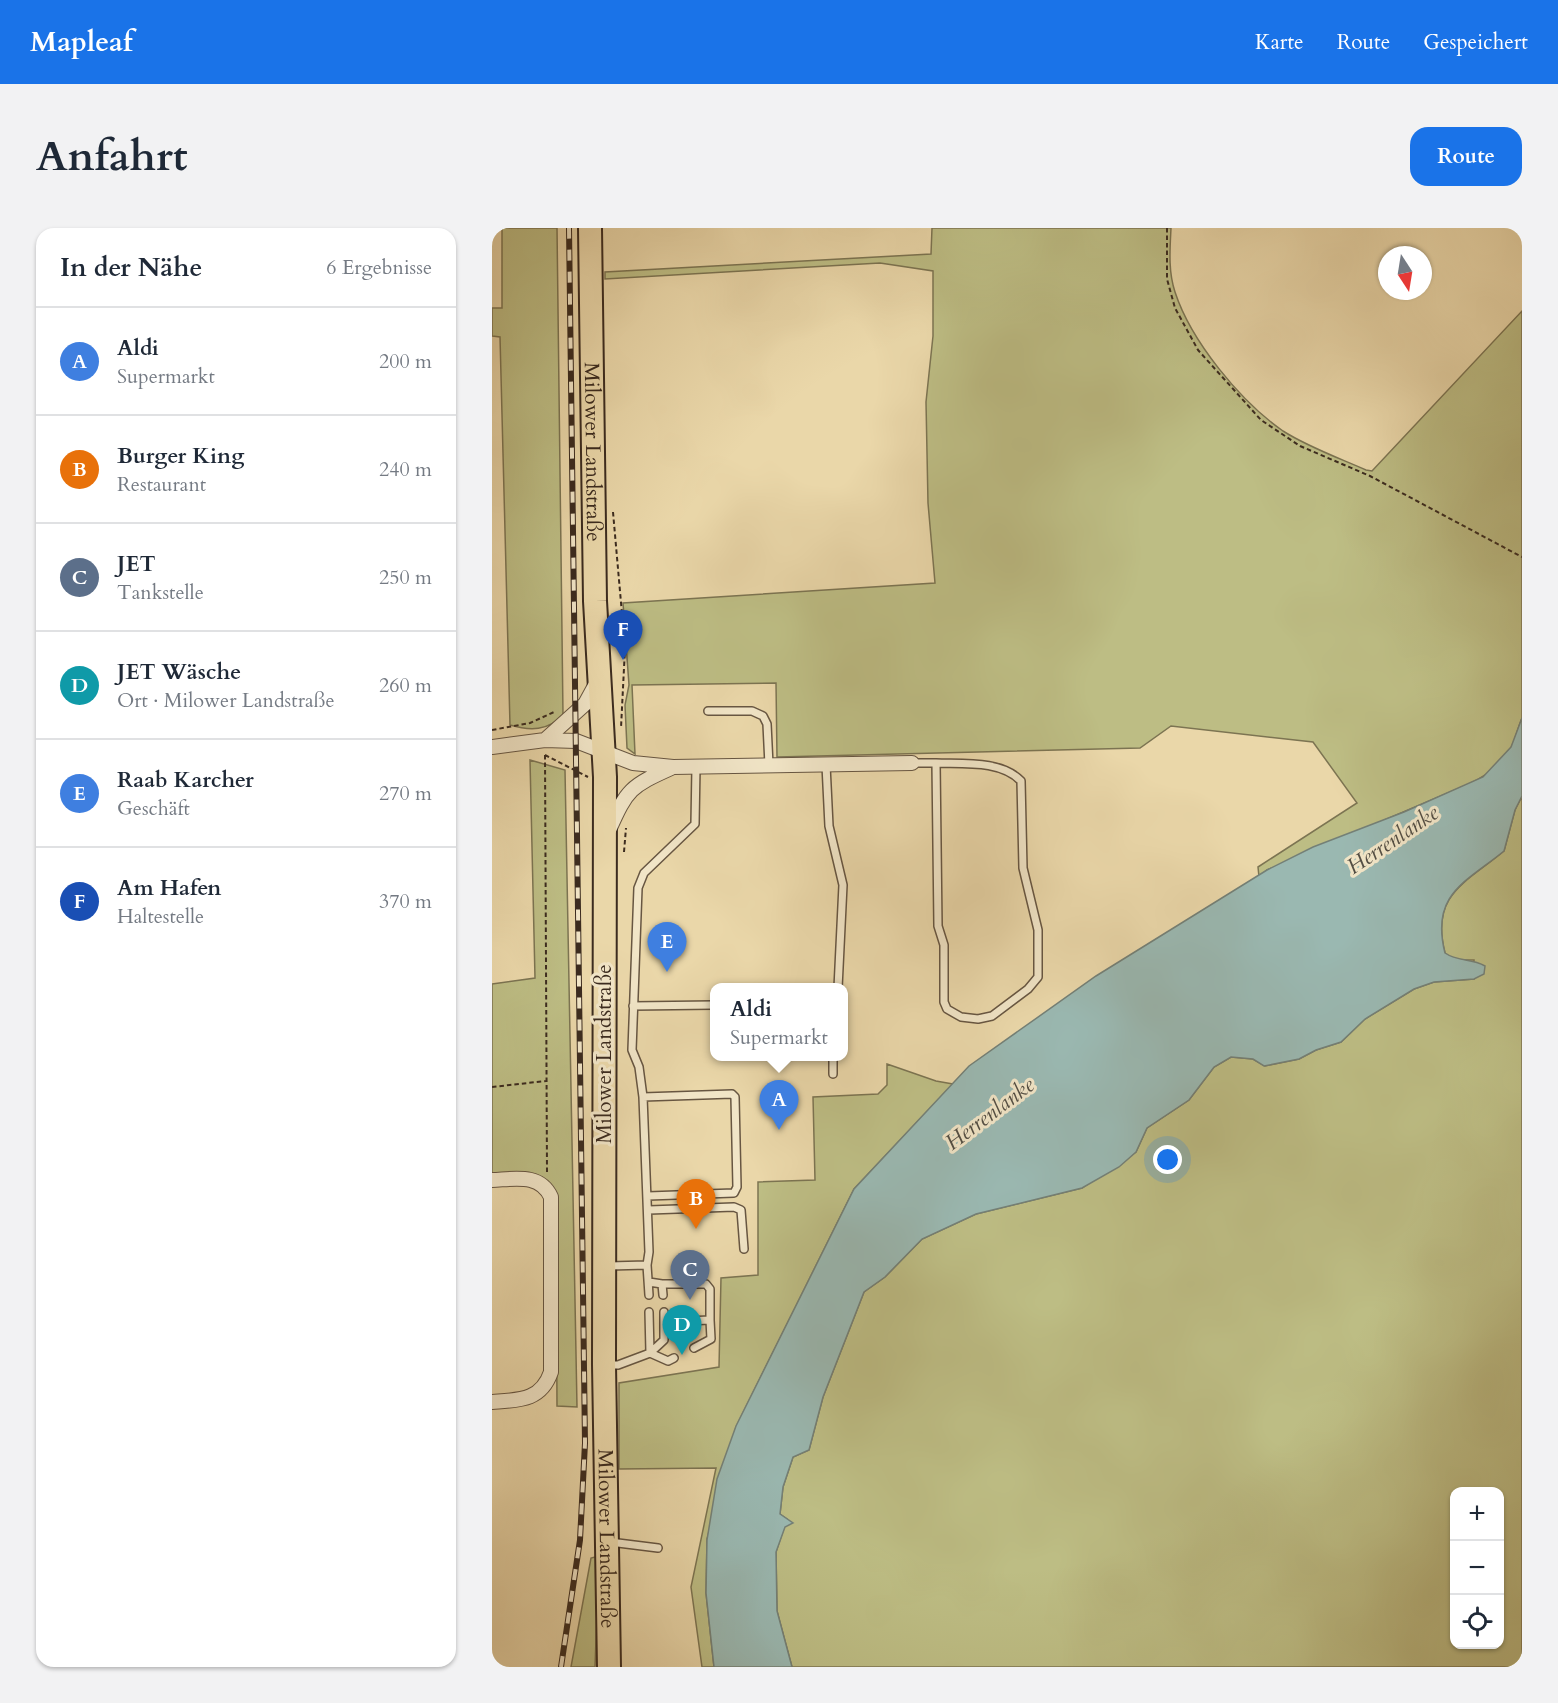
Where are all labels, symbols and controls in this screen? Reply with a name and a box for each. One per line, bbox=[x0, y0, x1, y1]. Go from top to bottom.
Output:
text: Mapleaf bbox=[30, 23, 133, 61]
text: Karte bbox=[1255, 28, 1304, 57]
text: Route bbox=[1337, 28, 1390, 57]
text: Gespeichert bbox=[1423, 28, 1528, 57]
button: Route bbox=[1410, 127, 1522, 186]
text: Anfahrt bbox=[36, 128, 188, 185]
north arrow bbox=[1378, 246, 1432, 300]
text: In der Nähe bbox=[60, 250, 202, 285]
text: 6 Ergebnisse bbox=[326, 254, 432, 281]
text: Aldi bbox=[117, 333, 159, 363]
text: A bbox=[72, 348, 87, 375]
text: 200 m bbox=[379, 348, 432, 375]
street label: Milower Landstraße bbox=[577, 362, 608, 542]
text: Supermarkt bbox=[117, 363, 215, 390]
text: Burger King bbox=[117, 441, 244, 471]
text: B bbox=[72, 456, 87, 483]
text: 240 m bbox=[379, 456, 432, 483]
text: Restaurant bbox=[117, 471, 206, 498]
text: JET bbox=[117, 549, 156, 579]
text: C bbox=[72, 564, 87, 591]
text: 250 m bbox=[379, 564, 432, 591]
text: Tankstelle bbox=[117, 579, 204, 606]
pin: F bbox=[604, 610, 642, 660]
text: JET Wäsche bbox=[117, 657, 241, 687]
text: D bbox=[71, 672, 88, 699]
text: 260 m bbox=[379, 672, 432, 699]
text: Ort · Milower Landstraße bbox=[117, 687, 335, 714]
text: Raab Karcher bbox=[117, 765, 254, 795]
text: E bbox=[73, 780, 86, 807]
text: 270 m bbox=[379, 780, 432, 807]
text: Geschäft bbox=[117, 795, 190, 822]
water label: Herrenlanke bbox=[1341, 798, 1445, 882]
text: Am Hafen bbox=[117, 873, 221, 903]
text: F bbox=[74, 888, 85, 915]
text: 370 m bbox=[379, 888, 432, 915]
text: Haltestelle bbox=[117, 903, 204, 930]
pin: E bbox=[648, 922, 687, 972]
street label: Milower Landstraße bbox=[590, 964, 619, 1144]
popup bbox=[710, 983, 848, 1061]
text: Aldi bbox=[730, 994, 772, 1024]
text: Supermarkt bbox=[730, 1024, 828, 1051]
water label: Herrenlanke bbox=[939, 1070, 1041, 1157]
pin: A bbox=[760, 1080, 798, 1130]
your location bbox=[1153, 1145, 1182, 1174]
pin: B bbox=[676, 1180, 716, 1229]
pin: C bbox=[670, 1250, 710, 1300]
pin: D bbox=[662, 1306, 702, 1355]
street label: Milower Landstraße bbox=[590, 1449, 622, 1629]
map controls bbox=[1450, 1487, 1504, 1649]
button: + bbox=[1450, 1487, 1504, 1541]
button: − bbox=[1450, 1541, 1504, 1595]
button: locate bbox=[1450, 1595, 1504, 1649]

